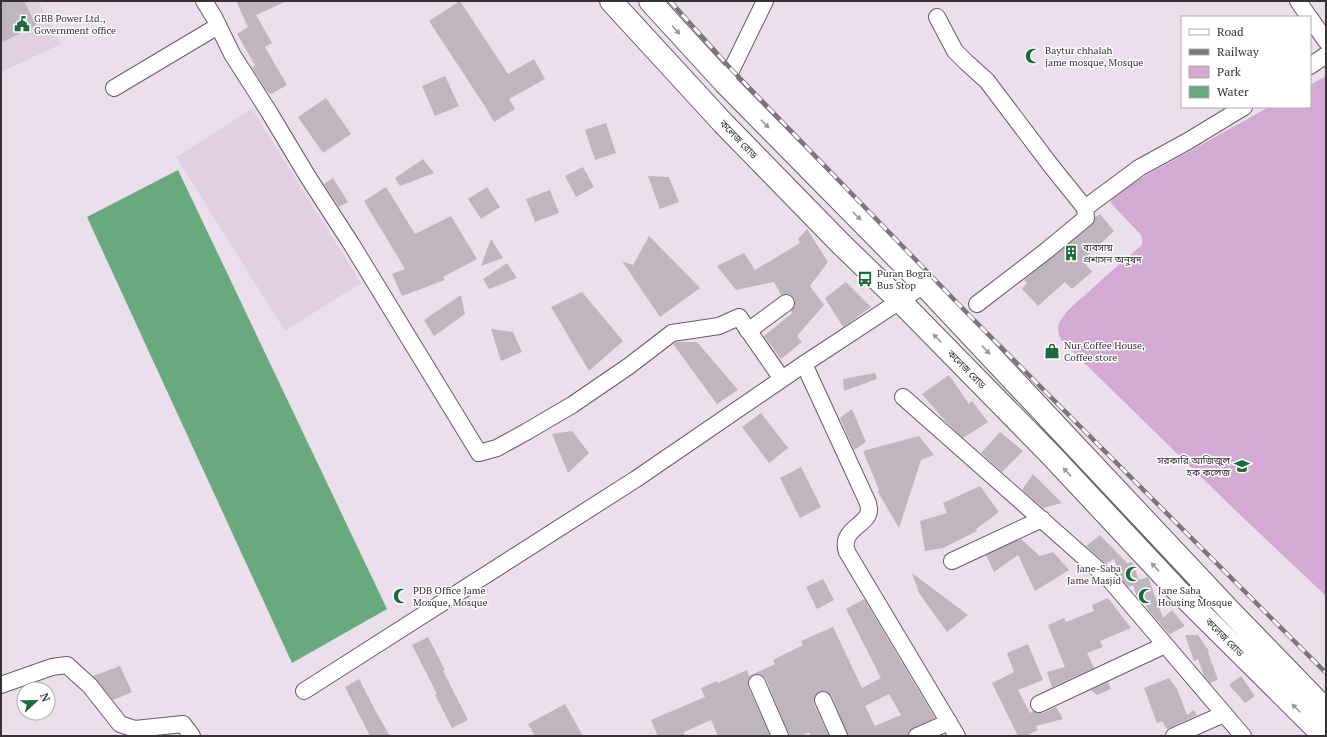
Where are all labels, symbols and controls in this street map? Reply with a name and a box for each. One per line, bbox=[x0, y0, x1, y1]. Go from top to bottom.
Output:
place label: GBB Power Ltd., Government office bbox=[34, 12, 116, 37]
public building icon: GBB Power Ltd., Government office bbox=[13, 15, 31, 33]
legend bbox=[1181, 16, 1311, 108]
text: Road bbox=[1217, 24, 1244, 39]
one-way arrow bbox=[671, 25, 681, 35]
place label: Baytur chhalah jame mosque, Mosque bbox=[1045, 44, 1143, 69]
text: Railway bbox=[1217, 44, 1260, 59]
mosque icon: Baytur chhalah jame mosque, Mosque bbox=[1024, 47, 1042, 65]
text: Park bbox=[1217, 64, 1242, 79]
text: Water bbox=[1217, 84, 1249, 99]
street label: কলেজ রোড bbox=[716, 116, 761, 162]
one-way arrow bbox=[760, 119, 770, 129]
one-way arrow bbox=[852, 212, 862, 221]
place label: ব্যবসায় প্রশাসন অনুষদ bbox=[1082, 241, 1142, 266]
building icon: ব্যবসায় প্রশাসন অনুষদ bbox=[1062, 244, 1080, 262]
place label: Puran Bogra Bus Stop bbox=[877, 267, 932, 292]
bus stop icon: Puran Bogra Bus Stop bbox=[856, 270, 874, 288]
one-way arrow bbox=[932, 333, 942, 343]
place label: Nur Coffee House, Coffee store bbox=[1064, 339, 1145, 364]
shop icon: Nur Coffee House, Coffee store bbox=[1043, 342, 1061, 360]
one-way arrow bbox=[981, 346, 990, 355]
street label: কলেজ রোড bbox=[944, 347, 989, 392]
place label: সরকারি আজিজুল হক কলেজ bbox=[1156, 454, 1231, 479]
school or university icon: সরকারি আজিজুল হক কলেজ bbox=[1233, 457, 1251, 475]
one-way arrow bbox=[1062, 466, 1071, 477]
place label: Jane-Saba Jame Masjid bbox=[1067, 562, 1121, 587]
one-way arrow bbox=[1150, 562, 1160, 572]
mosque icon: Jane-Saba Jame Masjid bbox=[1124, 565, 1142, 583]
place label: PDB Office Jame Mosque, Mosque bbox=[413, 584, 487, 609]
place label: Jane Saba Housing Mosque bbox=[1158, 584, 1232, 609]
mosque icon: PDB Office Jame Mosque, Mosque bbox=[392, 587, 410, 605]
mosque icon: Jane Saba Housing Mosque bbox=[1137, 587, 1155, 605]
street label: কলেজ রোড bbox=[1202, 615, 1247, 660]
north arrow bbox=[16, 681, 56, 721]
text: N bbox=[37, 691, 54, 704]
one-way arrow bbox=[1291, 704, 1301, 713]

